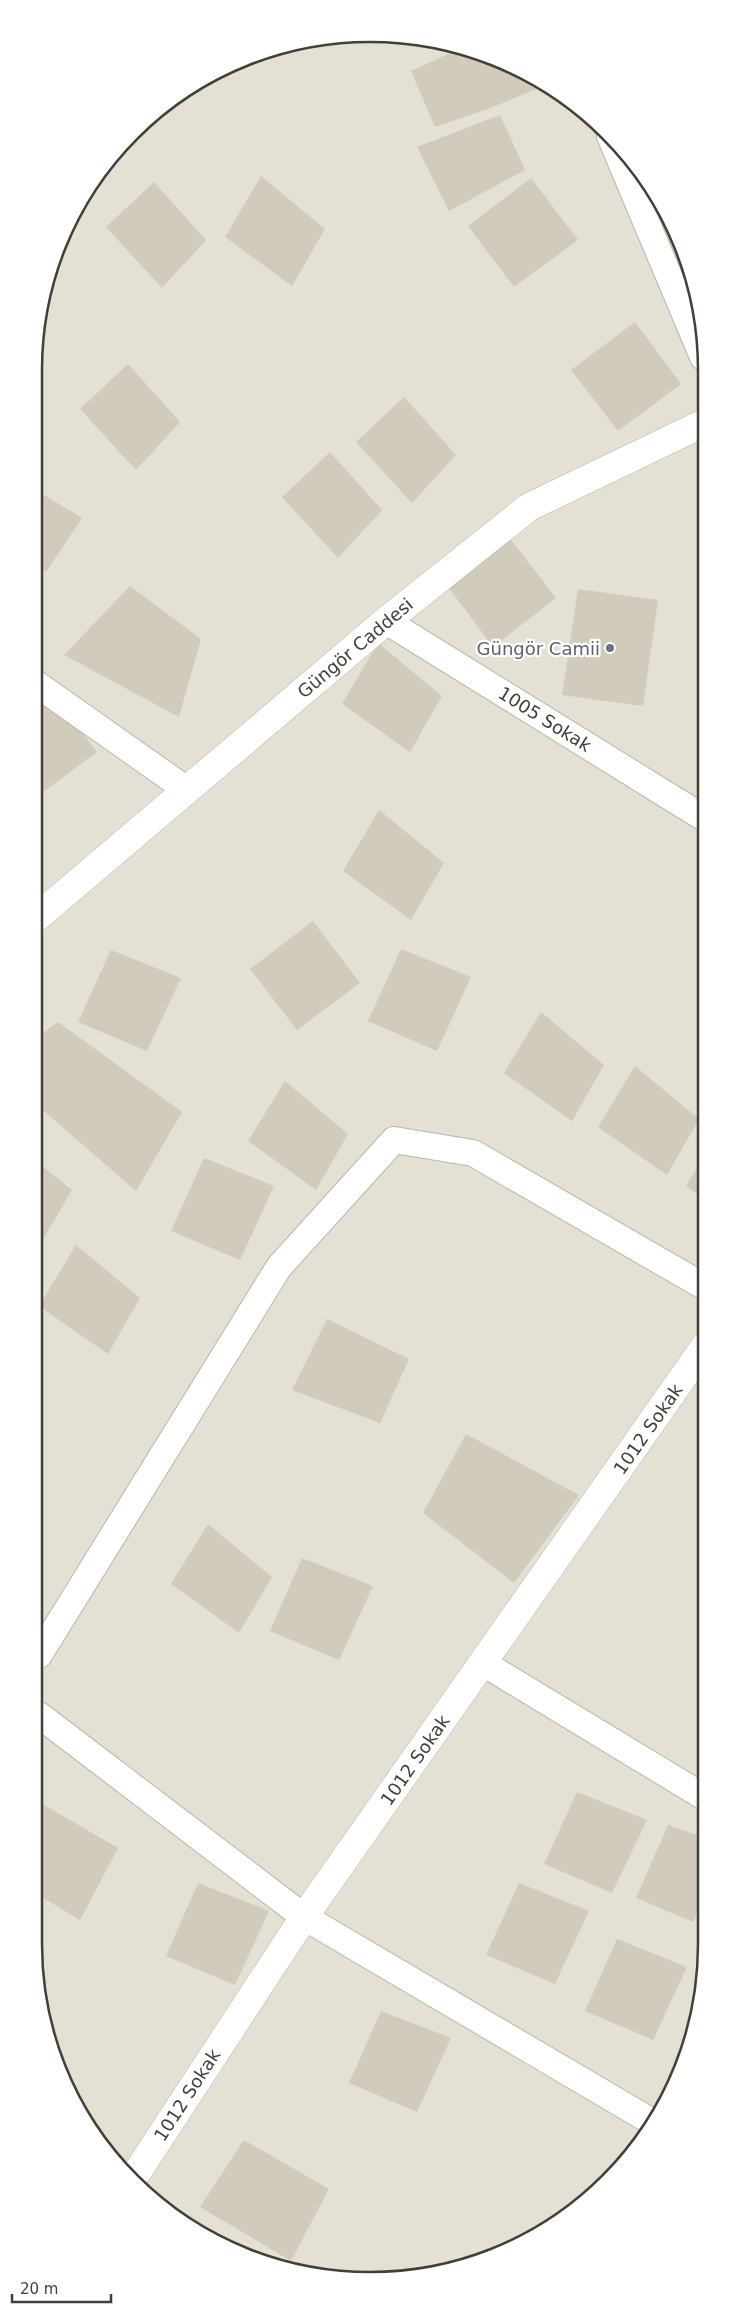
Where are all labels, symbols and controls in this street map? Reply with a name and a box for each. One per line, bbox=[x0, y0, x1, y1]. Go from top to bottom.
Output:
street label: Güngör Caddesi bbox=[293, 594, 417, 702]
place label: Güngör Camii bbox=[477, 638, 600, 659]
marker: Güngör Camii bbox=[604, 642, 616, 654]
street label: 1005 Sokak bbox=[495, 682, 596, 756]
street label: 1012 Sokak bbox=[609, 1379, 687, 1478]
street label: 1012 Sokak bbox=[376, 1710, 454, 1809]
street label: 1012 Sokak bbox=[149, 2045, 225, 2145]
scale bar bbox=[12, 2272, 111, 2304]
text: 20 m bbox=[20, 2280, 58, 2298]

